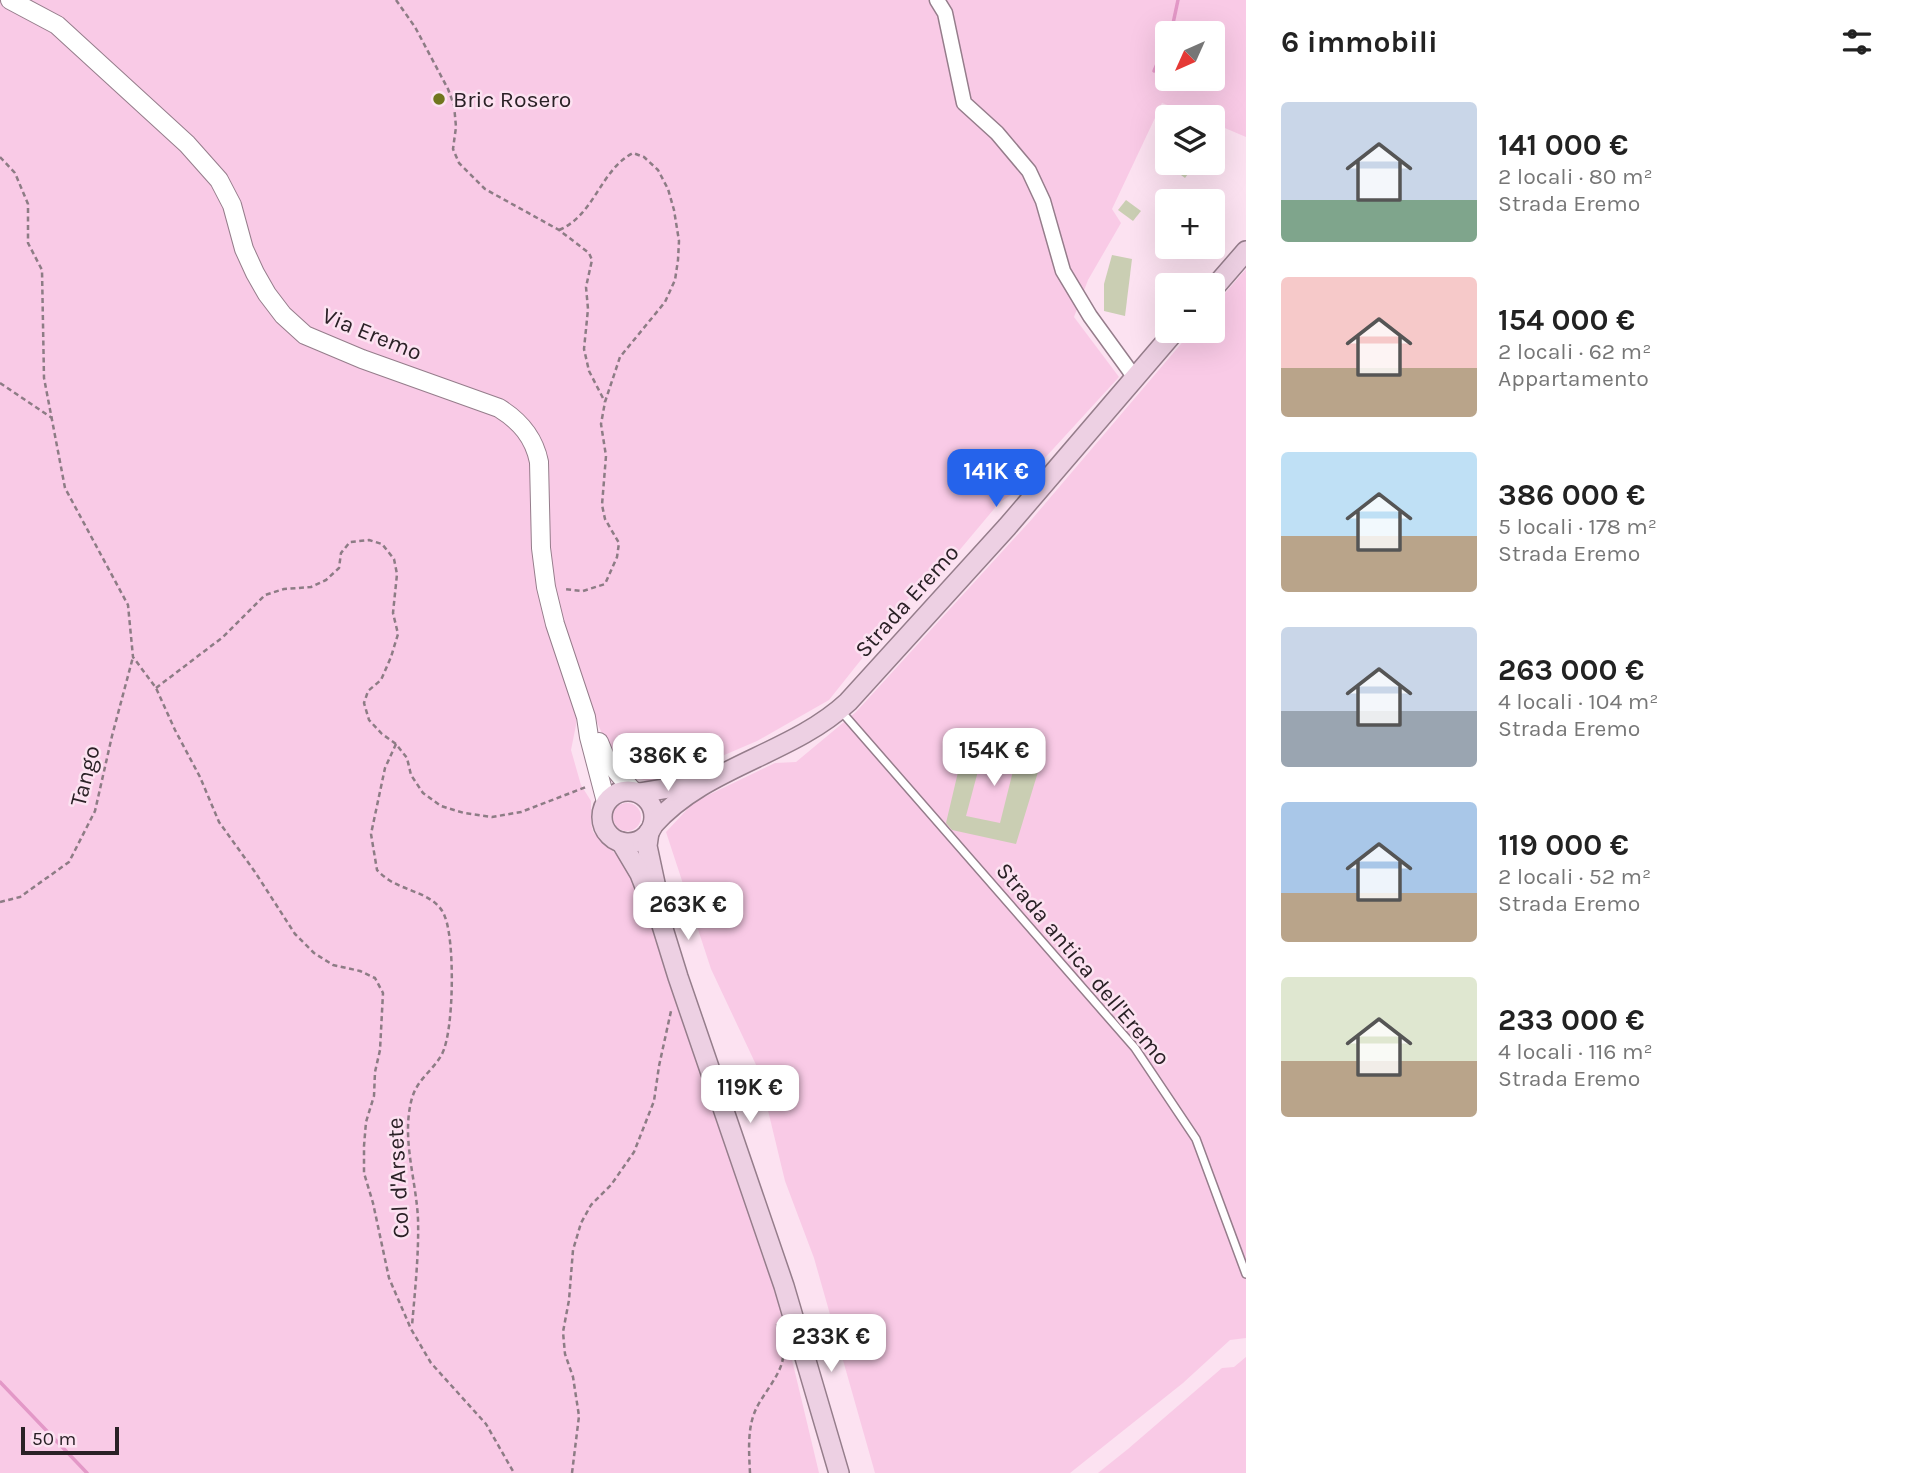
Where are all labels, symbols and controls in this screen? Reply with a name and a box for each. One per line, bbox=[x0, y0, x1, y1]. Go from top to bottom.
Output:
north arrow bbox=[1155, 21, 1225, 91]
map controls bbox=[1155, 21, 1225, 343]
icon: filters bbox=[1838, 23, 1876, 61]
text: 6 immobili bbox=[1281, 24, 1438, 60]
place label: Bric Rosero bbox=[453, 86, 571, 113]
marker: Bric Rosero bbox=[431, 91, 447, 107]
button: layers bbox=[1155, 105, 1225, 175]
text: 141 000 € bbox=[1498, 127, 1628, 163]
icon: home bbox=[1337, 130, 1421, 214]
text: 2 locali · 80 m² bbox=[1498, 163, 1653, 190]
button: + bbox=[1155, 189, 1225, 259]
text: Strada Eremo bbox=[1498, 190, 1640, 217]
button: − bbox=[1155, 273, 1225, 343]
street label: Via Eremo bbox=[318, 302, 426, 366]
text: 154 000 € bbox=[1498, 302, 1635, 338]
icon: home bbox=[1337, 305, 1421, 389]
text: 2 locali · 62 m² bbox=[1498, 338, 1651, 365]
text: Appartamento bbox=[1498, 365, 1649, 392]
pin: 141K € bbox=[939, 449, 1053, 509]
text: 141K € bbox=[963, 458, 1029, 485]
text: 386 000 € bbox=[1498, 477, 1645, 513]
icon: home bbox=[1337, 480, 1421, 564]
text: 5 locali · 178 m² bbox=[1498, 513, 1657, 540]
street label: Strada Eremo bbox=[849, 539, 965, 663]
text: Strada Eremo bbox=[1498, 540, 1640, 567]
text: 263 000 € bbox=[1498, 652, 1644, 688]
icon: home bbox=[1337, 655, 1421, 739]
text: 4 locali · 104 m² bbox=[1498, 688, 1658, 715]
text: Strada Eremo bbox=[1498, 715, 1640, 742]
pin: 154K € bbox=[937, 728, 1051, 788]
pin: 386K € bbox=[611, 734, 725, 793]
text: 154K € bbox=[959, 737, 1029, 764]
text: 386K € bbox=[629, 742, 707, 769]
street label: Tango bbox=[64, 743, 106, 809]
text: 119 000 € bbox=[1498, 827, 1629, 863]
icon: home bbox=[1337, 830, 1421, 914]
street label: Strada antica dell'Eremo bbox=[990, 857, 1176, 1071]
text: 2 locali · 52 m² bbox=[1498, 863, 1651, 890]
pin: 263K € bbox=[631, 883, 745, 942]
text: Strada Eremo bbox=[1498, 890, 1640, 917]
text: 263K € bbox=[649, 891, 727, 918]
text: 233 000 € bbox=[1498, 1002, 1645, 1038]
icon: home bbox=[1337, 1005, 1421, 1089]
text: 4 locali · 116 m² bbox=[1498, 1038, 1653, 1065]
text: Strada Eremo bbox=[1498, 1065, 1640, 1092]
pin: 119K € bbox=[693, 1066, 807, 1125]
text: 119K € bbox=[717, 1074, 783, 1101]
street label: Col d'Arsete bbox=[381, 1117, 415, 1239]
pin: 233K € bbox=[774, 1314, 888, 1374]
text: 233K € bbox=[792, 1323, 870, 1350]
scale bar bbox=[21, 1424, 119, 1456]
text: 50 m bbox=[32, 1428, 76, 1450]

